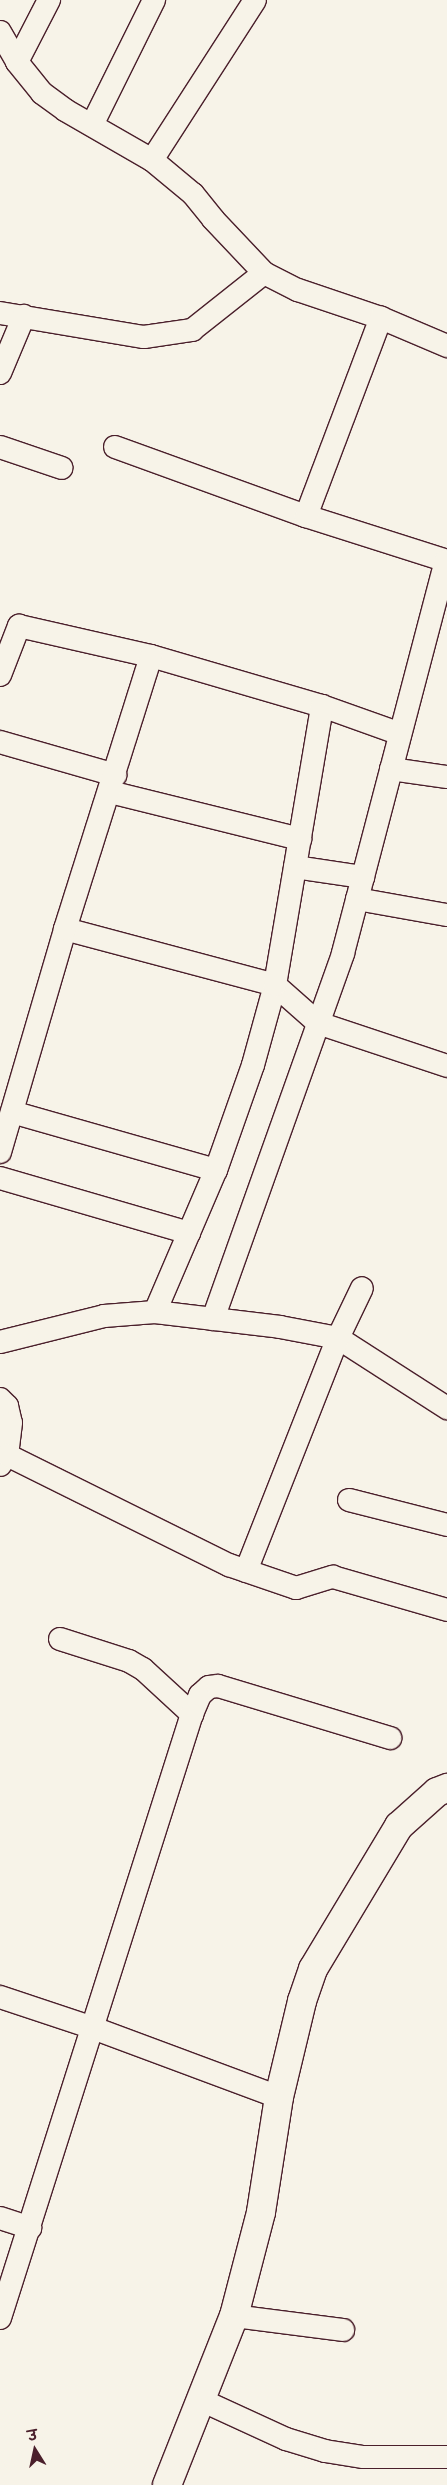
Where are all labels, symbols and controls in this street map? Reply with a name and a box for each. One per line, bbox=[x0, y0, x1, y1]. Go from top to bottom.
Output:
north arrow bbox=[10, 2425, 60, 2475]
text: उ bbox=[26, 2426, 39, 2445]

